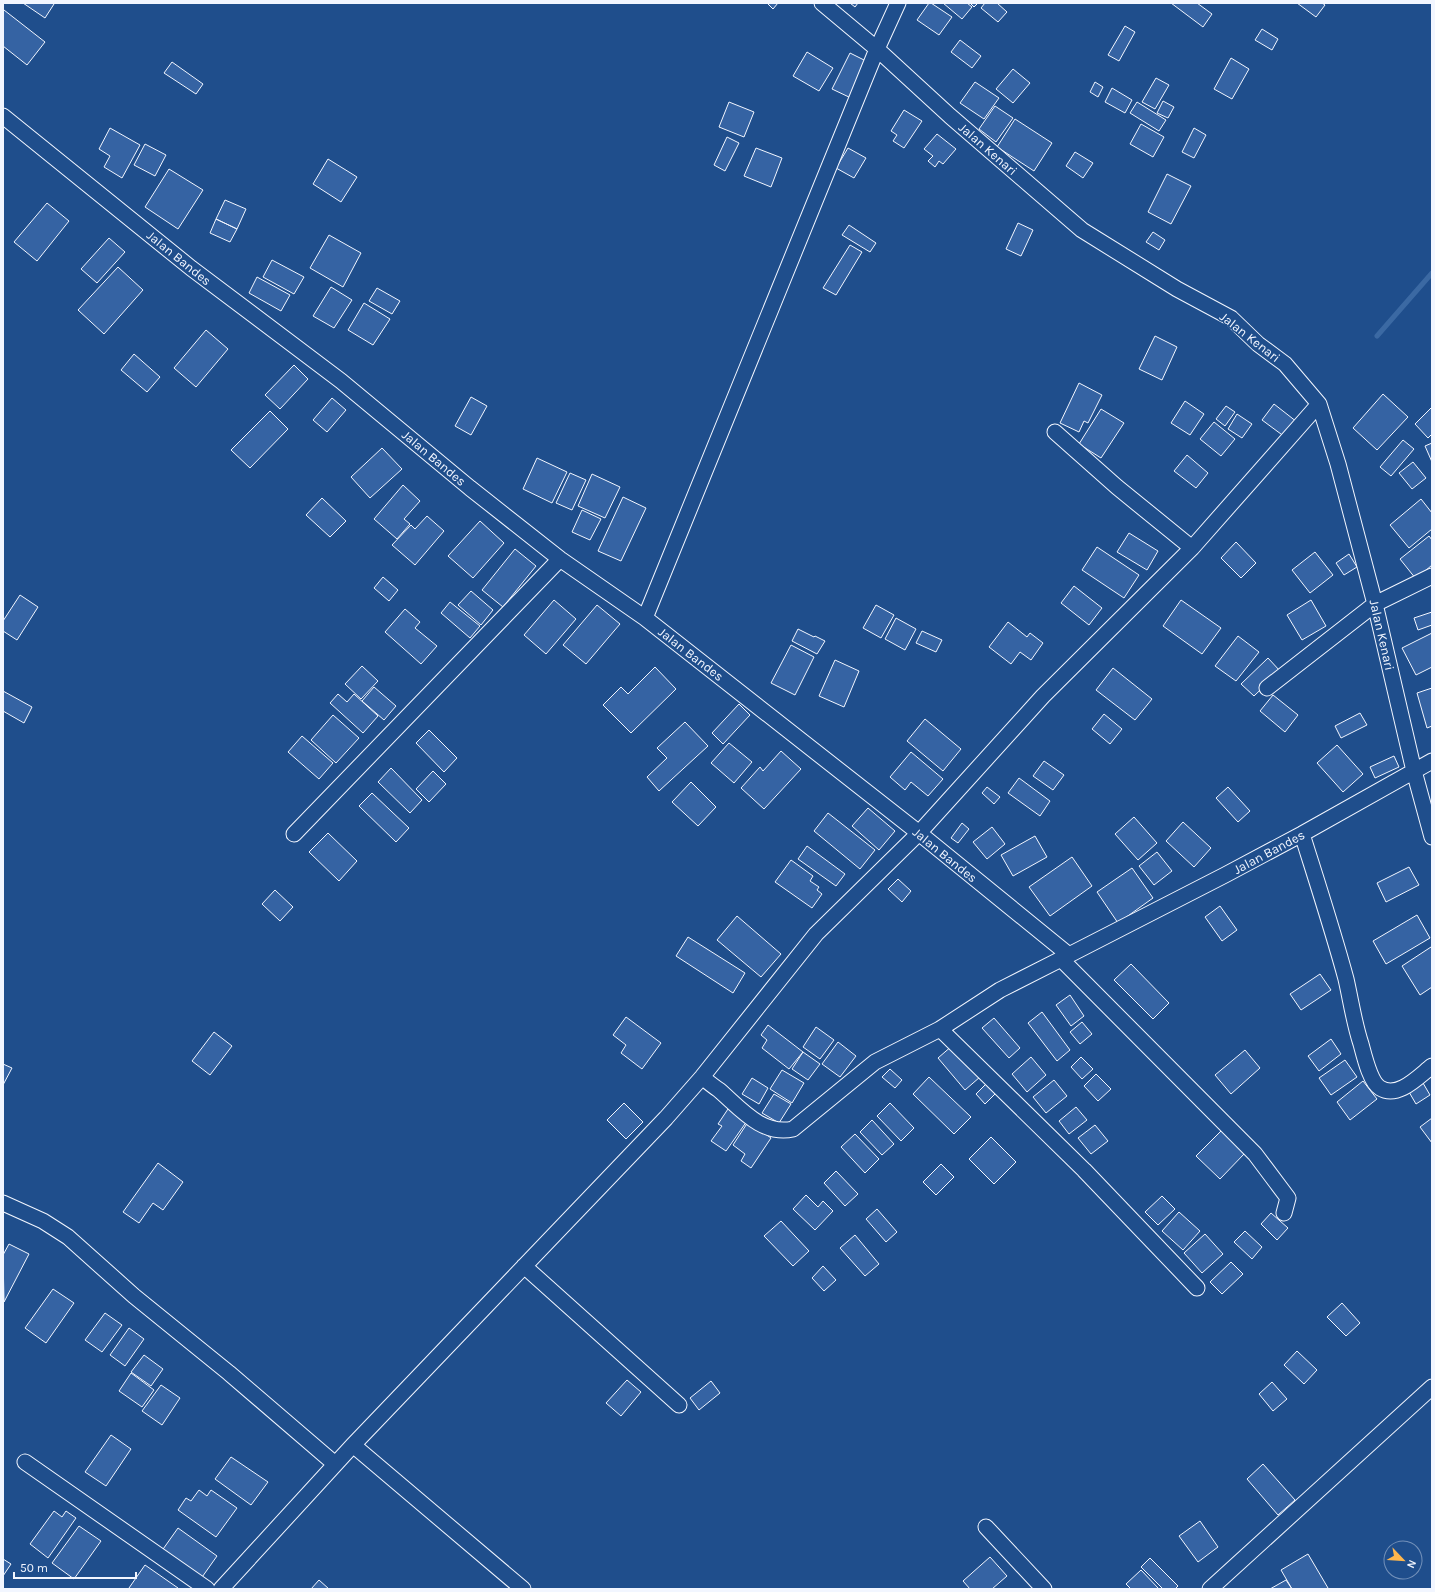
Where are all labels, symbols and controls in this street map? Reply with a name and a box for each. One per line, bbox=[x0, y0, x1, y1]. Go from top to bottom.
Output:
street label: Jalan Kenari bbox=[956, 120, 1020, 178]
street label: Jalan Bandes bbox=[144, 227, 214, 289]
street label: Jalan Kenari bbox=[1217, 309, 1283, 365]
street label: Jalan Bandes bbox=[399, 427, 469, 489]
street label: Jalan Kenari bbox=[1367, 598, 1397, 672]
street label: Jalan Bandes bbox=[655, 624, 727, 684]
street label: Jalan Bandes bbox=[910, 824, 980, 886]
street label: Jalan Bandes bbox=[1231, 827, 1307, 877]
north arrow bbox=[1383, 1540, 1423, 1580]
scale bar bbox=[14, 1554, 136, 1580]
text: N bbox=[1404, 1558, 1419, 1570]
text: 50 m bbox=[20, 1561, 48, 1575]

